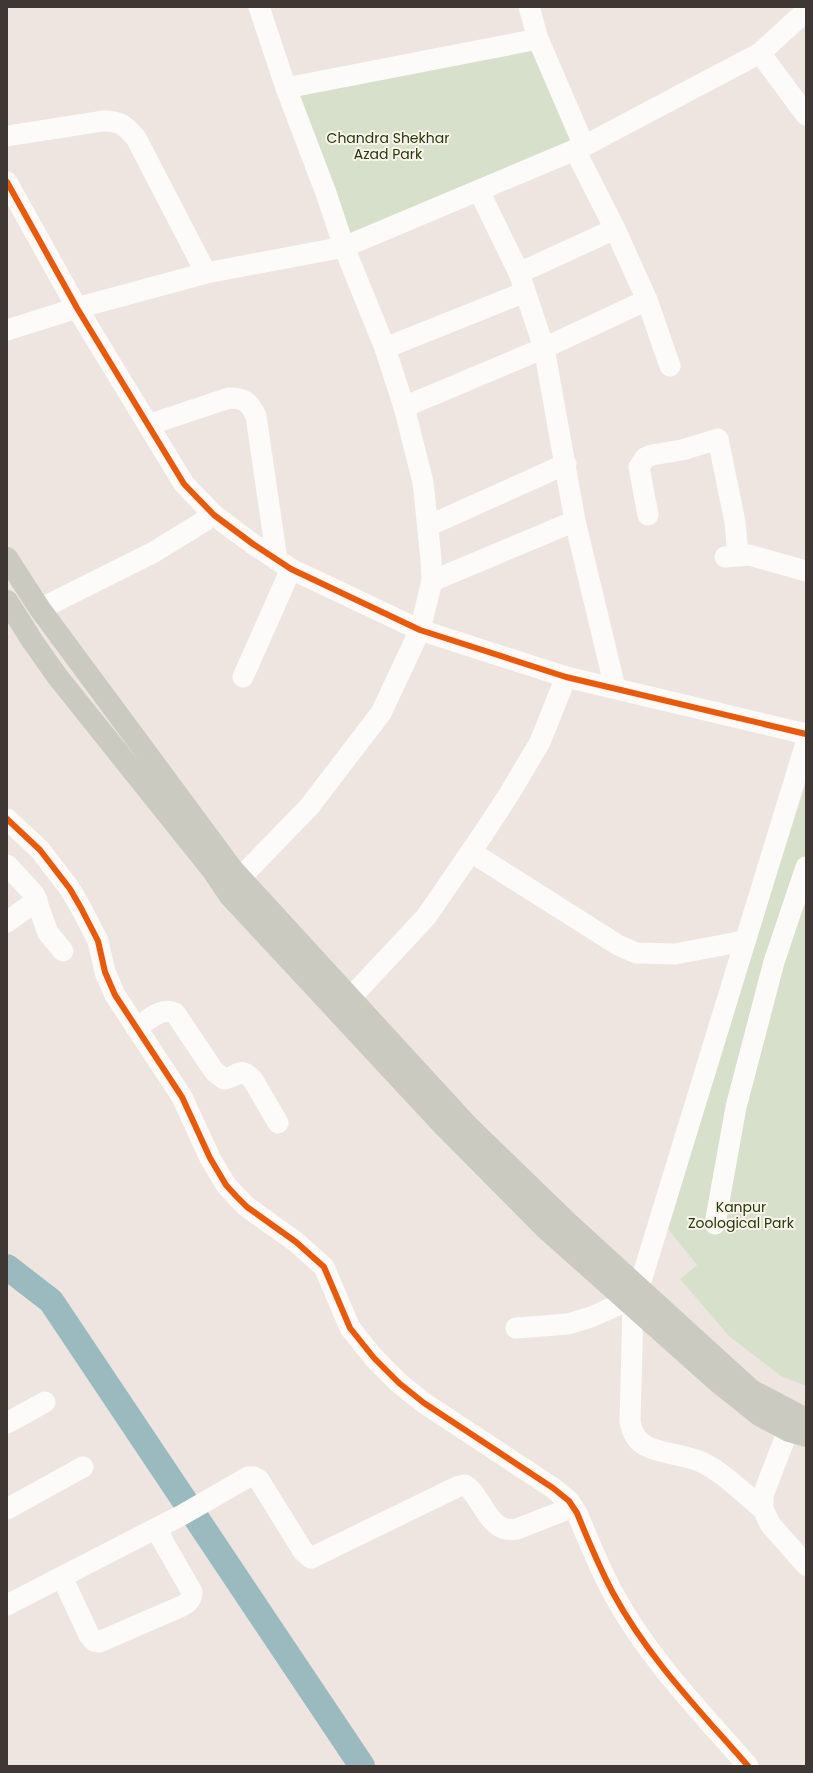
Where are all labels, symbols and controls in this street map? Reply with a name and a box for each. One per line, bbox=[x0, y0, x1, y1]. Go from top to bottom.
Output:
park label: Chandra Shekhar Azad Park bbox=[327, 128, 449, 164]
park label: Kanpur Zoological Park bbox=[688, 1197, 795, 1233]

